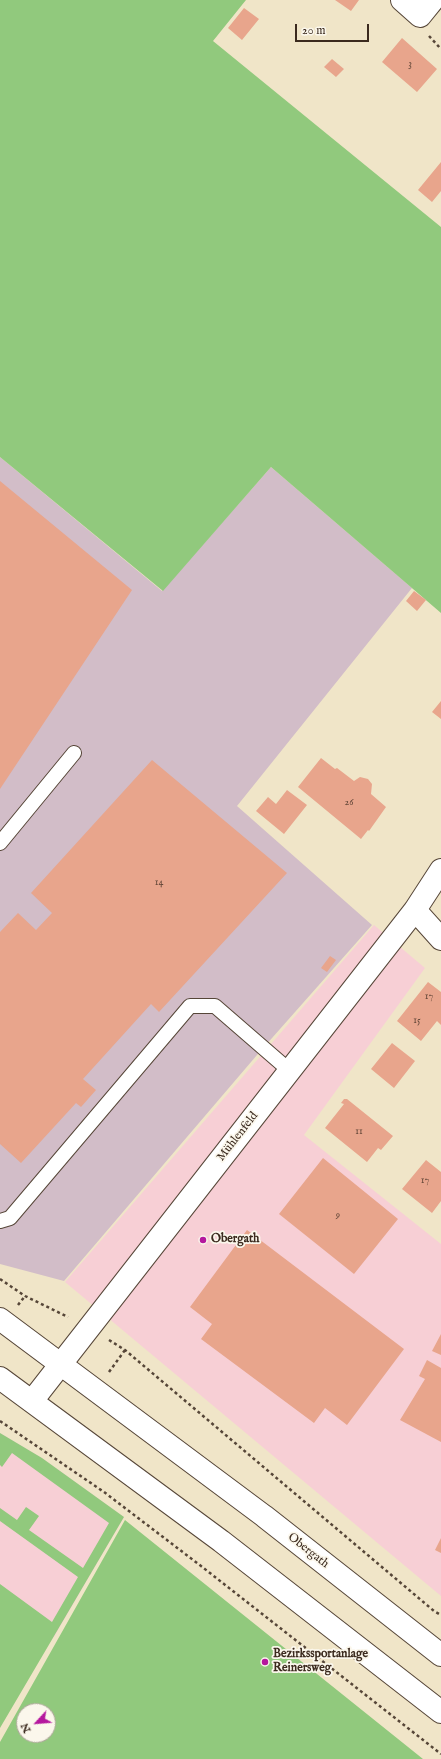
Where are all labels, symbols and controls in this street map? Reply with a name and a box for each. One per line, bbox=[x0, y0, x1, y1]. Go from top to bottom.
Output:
scale bar bbox=[297, 16, 371, 42]
text: 20 m bbox=[302, 23, 325, 38]
house number: 3 bbox=[408, 59, 412, 71]
house number: 26 bbox=[345, 797, 353, 809]
house number: 14 bbox=[155, 877, 163, 889]
house number: 17 bbox=[425, 991, 433, 1003]
house number: 15 bbox=[413, 1015, 421, 1027]
street label: Mühlenfeld bbox=[214, 1110, 262, 1164]
house number: 11 bbox=[355, 1126, 363, 1138]
house number: 17 bbox=[421, 1175, 429, 1187]
house number: 9 bbox=[336, 1210, 340, 1222]
place label: Obergath bbox=[211, 1233, 259, 1247]
marker: Obergath bbox=[198, 1235, 208, 1245]
street label: Obergath bbox=[284, 1530, 332, 1572]
place label: Bezirkssportanlage Reinersweg bbox=[273, 1648, 368, 1676]
marker: Bezirkssportanlage Reinersweg bbox=[260, 1657, 270, 1667]
north arrow bbox=[16, 1703, 56, 1743]
text: N bbox=[18, 1720, 34, 1735]

